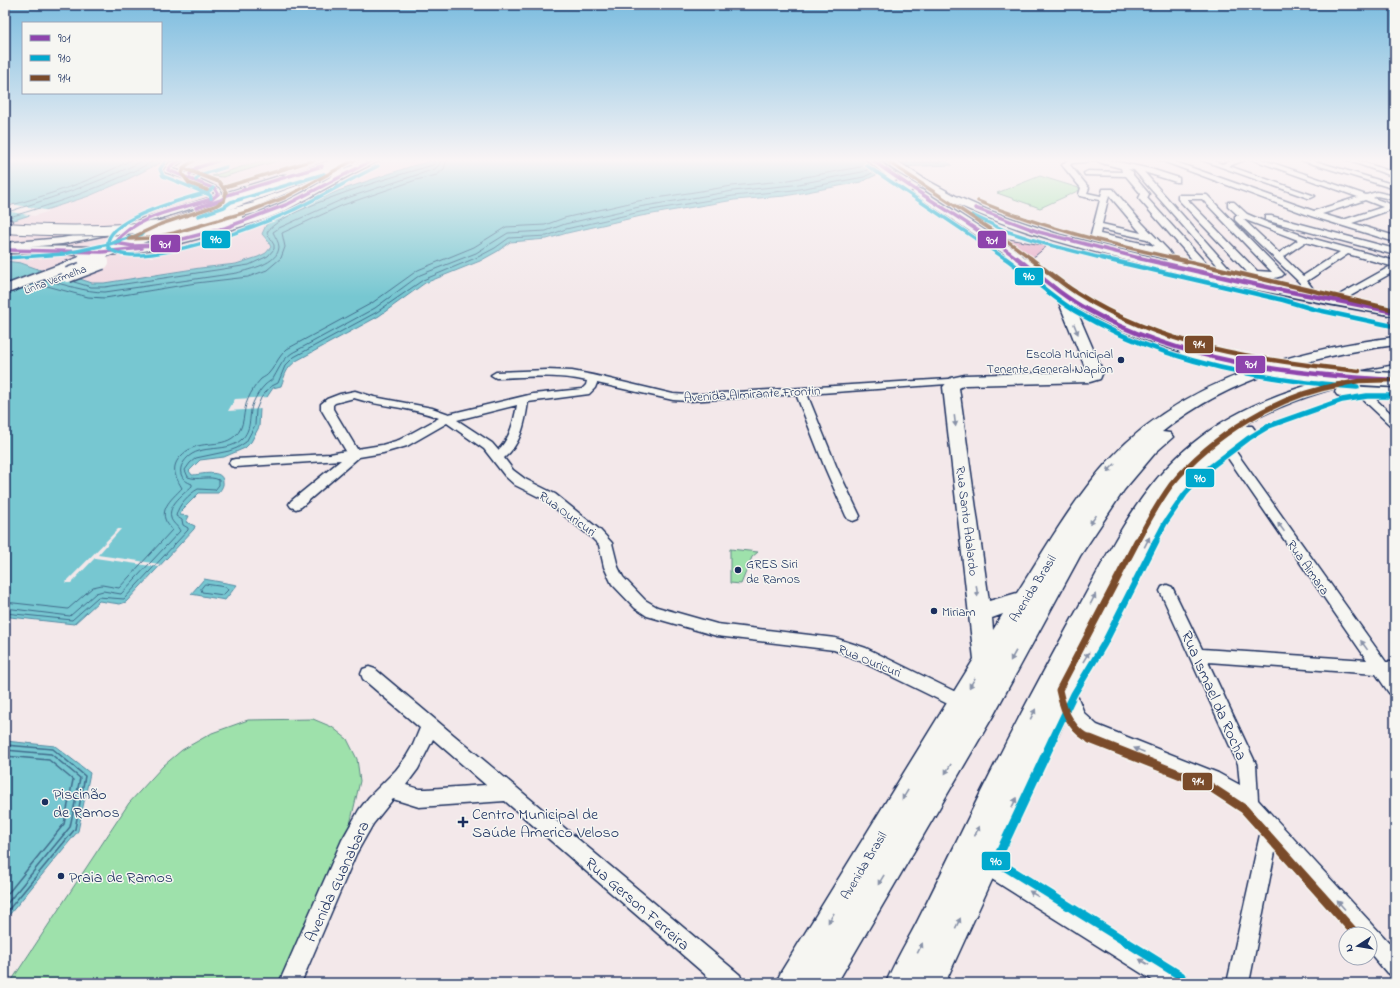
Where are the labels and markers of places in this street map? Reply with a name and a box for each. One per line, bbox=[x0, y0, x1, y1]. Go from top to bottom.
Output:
place label: Escola Municipal Tenente General Napion bbox=[987, 345, 1113, 379]
marker: Escola Municipal Tenente General Napion bbox=[1116, 355, 1126, 365]
place label: GRES Siri de Ramos bbox=[746, 555, 800, 589]
marker: GRES Siri de Ramos bbox=[733, 565, 743, 575]
place label: Miriam bbox=[942, 603, 976, 622]
marker: Miriam bbox=[929, 606, 939, 616]
place label: Piscinão de Ramos bbox=[53, 783, 120, 825]
marker: Piscinão de Ramos bbox=[40, 797, 50, 807]
place label: Centro Municipal de Saúde Americo Veloso bbox=[472, 803, 619, 845]
marker: Centro Municipal de Saúde Americo Veloso bbox=[457, 816, 469, 828]
place label: Praia de Ramos bbox=[69, 866, 173, 890]
marker: Praia de Ramos bbox=[56, 871, 66, 881]

